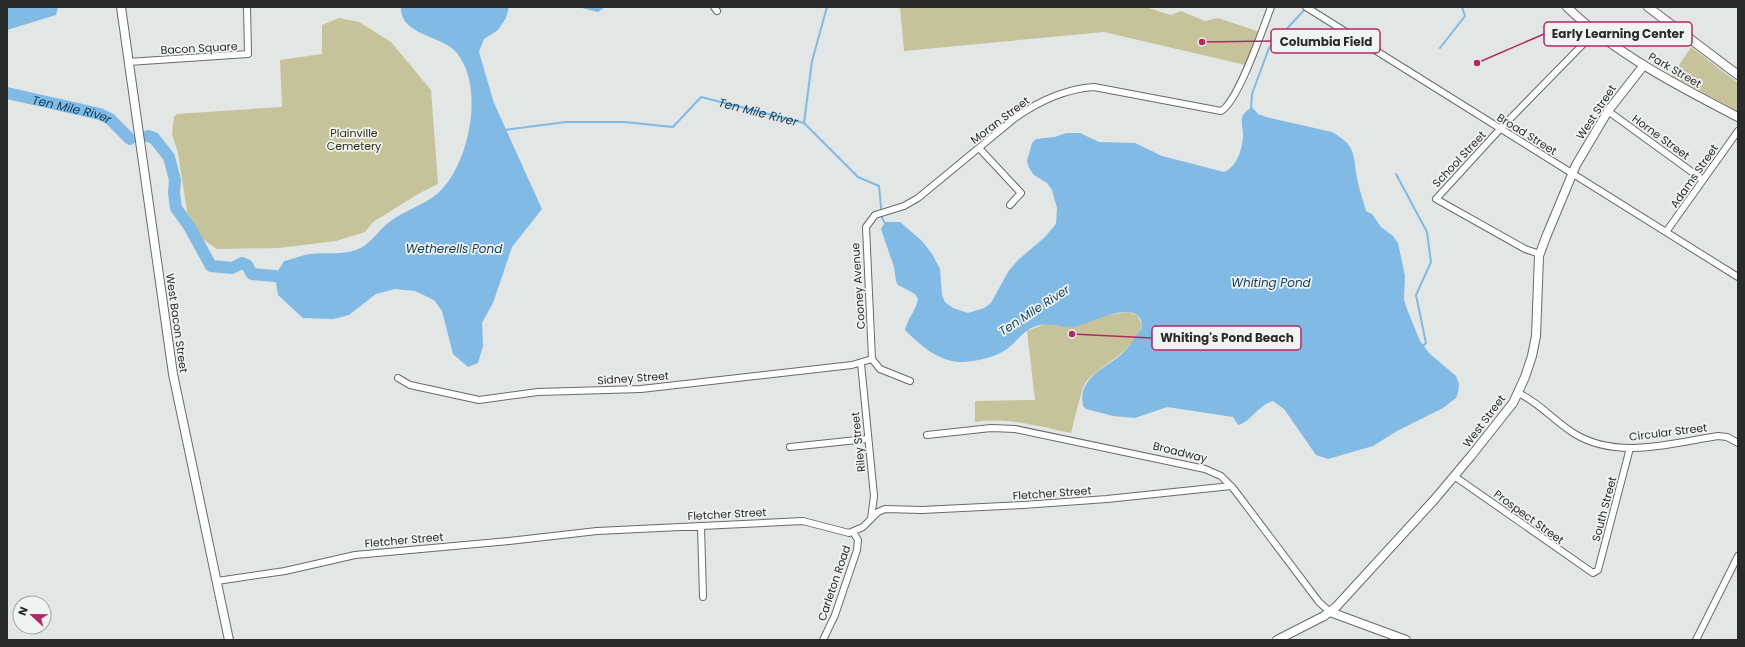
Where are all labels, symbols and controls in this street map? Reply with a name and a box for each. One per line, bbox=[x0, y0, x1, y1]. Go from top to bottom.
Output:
callout: Early Learning Center bbox=[1544, 22, 1692, 46]
text: Early Learning Center bbox=[1552, 25, 1684, 42]
callout: Columbia Field bbox=[1271, 29, 1380, 53]
text: Columbia Field bbox=[1280, 33, 1372, 50]
street label: Bacon Square bbox=[160, 38, 238, 58]
street label: Park Street bbox=[1646, 48, 1704, 92]
street label: West Street bbox=[1572, 81, 1620, 143]
water label: Ten Mile River bbox=[31, 90, 115, 127]
street label: Moran Street bbox=[967, 92, 1033, 148]
water label: Ten Mile River bbox=[717, 93, 800, 130]
street label: Broad Street bbox=[1494, 109, 1560, 159]
street label: Horne Street bbox=[1629, 111, 1693, 163]
park label: Plainville Cemetery bbox=[327, 125, 382, 154]
street label: School Street bbox=[1429, 127, 1489, 191]
street label: Adams Street bbox=[1666, 141, 1722, 211]
water label: Wetherells Pond bbox=[406, 240, 503, 257]
street label: Cooney Avenue bbox=[847, 242, 869, 330]
street label: West Bacon Street bbox=[162, 272, 192, 374]
water label: Whiting Pond bbox=[1231, 274, 1312, 291]
water label: Ten Mile River bbox=[995, 280, 1073, 339]
callout: Whiting's Pond Beach bbox=[1152, 326, 1301, 350]
text: Whiting's Pond Beach bbox=[1160, 329, 1294, 346]
street label: Sidney Street bbox=[597, 368, 669, 388]
street label: West Street bbox=[1459, 391, 1509, 451]
street label: Riley Street bbox=[847, 411, 869, 473]
street label: Circular Street bbox=[1628, 419, 1708, 445]
street label: Broadway bbox=[1151, 438, 1210, 467]
street label: South Street bbox=[1588, 475, 1620, 543]
street label: Fletcher Street bbox=[1012, 482, 1092, 504]
street label: Prospect Street bbox=[1491, 486, 1567, 548]
street label: Fletcher Street bbox=[687, 504, 767, 524]
street label: Fletcher Street bbox=[364, 529, 444, 551]
street label: Carleton Road bbox=[814, 543, 854, 623]
north arrow bbox=[12, 595, 52, 635]
text: N bbox=[14, 604, 32, 618]

